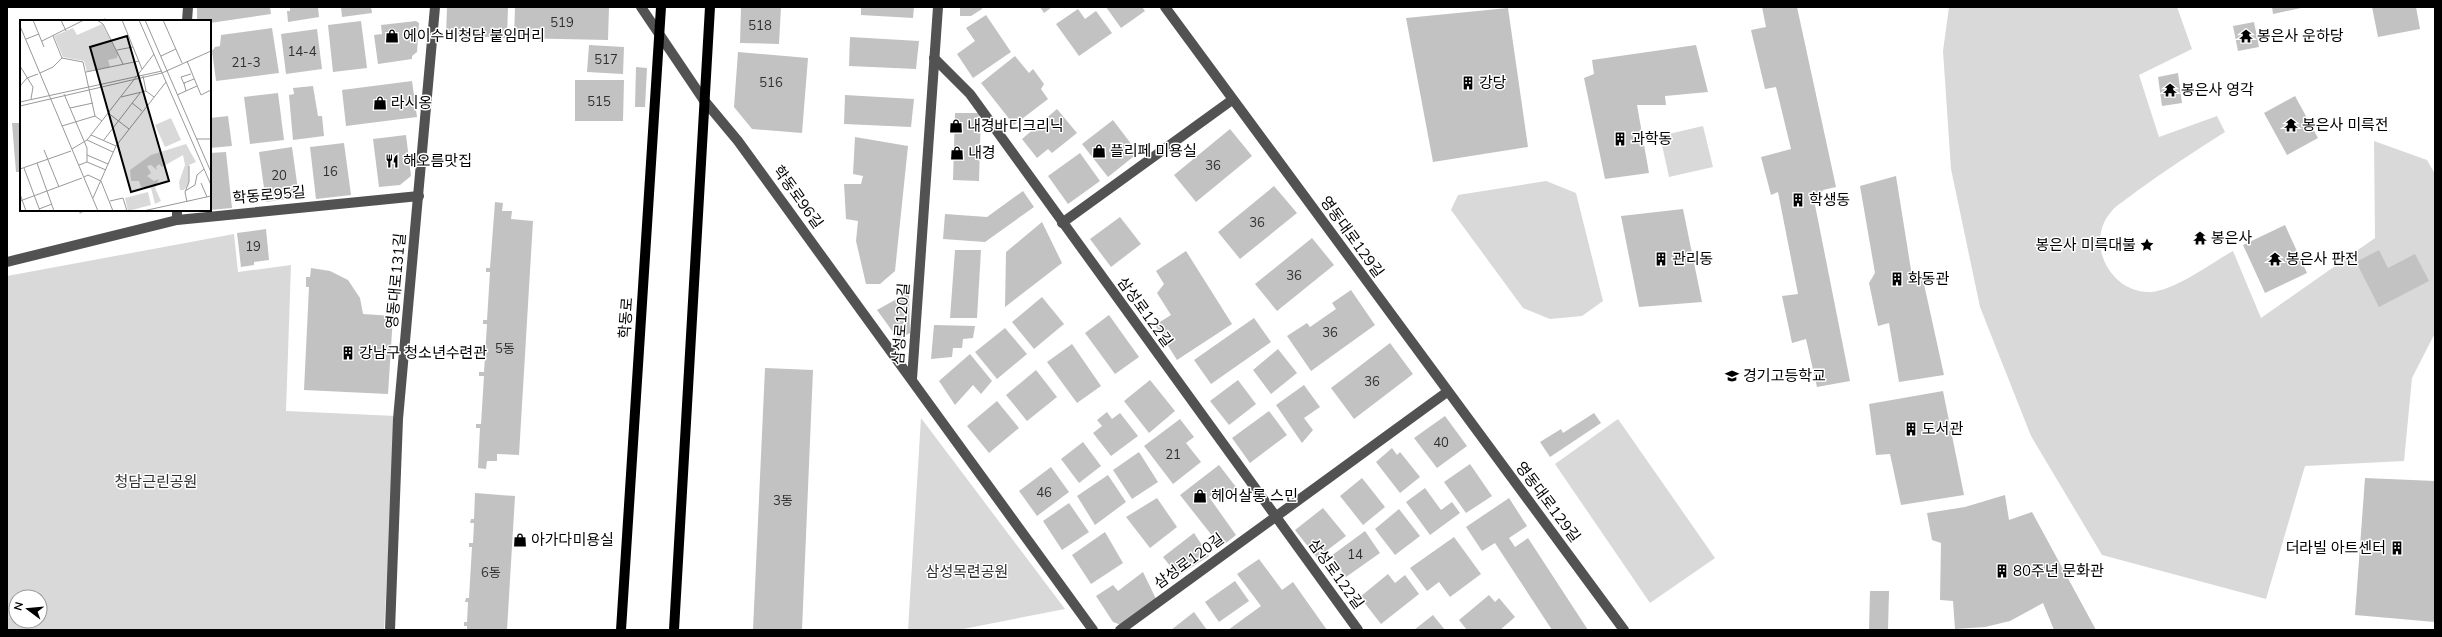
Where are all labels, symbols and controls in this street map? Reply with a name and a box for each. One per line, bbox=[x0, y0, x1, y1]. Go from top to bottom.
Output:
house number: 519 bbox=[550, 14, 574, 30]
house number: 518 bbox=[748, 17, 772, 33]
inset map bbox=[20, 20, 211, 211]
place label: 에이수비청담 붙임머리 bbox=[403, 26, 545, 45]
place label: 봉은사 운하당 bbox=[2257, 26, 2344, 45]
shop icon: 에이수비청담 붙임머리 bbox=[384, 28, 400, 44]
temple icon: 봉은사 운하당 bbox=[2238, 28, 2254, 44]
house number: 14-4 bbox=[288, 43, 317, 59]
house number: 517 bbox=[594, 51, 618, 67]
house number: 21-3 bbox=[232, 54, 260, 70]
place label: 강당 bbox=[1479, 73, 1507, 92]
house number: 516 bbox=[759, 74, 783, 90]
building icon: 강당 bbox=[1460, 75, 1476, 91]
place label: 봉은사 영각 bbox=[2181, 80, 2254, 99]
temple icon: 봉은사 영각 bbox=[2162, 82, 2178, 98]
place label: 라시옹 bbox=[391, 93, 432, 112]
house number: 515 bbox=[587, 93, 611, 109]
shop icon: 라시옹 bbox=[372, 95, 388, 111]
place label: 봉은사 미륵전 bbox=[2302, 115, 2389, 134]
place label: 내경바디크리닉 bbox=[967, 116, 1064, 135]
temple icon: 봉은사 미륵전 bbox=[2283, 117, 2299, 133]
shop icon: 내경바디크리닉 bbox=[948, 118, 964, 134]
place label: 과학동 bbox=[1631, 129, 1672, 148]
building icon: 과학동 bbox=[1612, 131, 1628, 147]
place label: 플리페 미용실 bbox=[1110, 141, 1197, 160]
place label: 내경 bbox=[968, 143, 996, 162]
shop icon: 플리페 미용실 bbox=[1091, 143, 1107, 159]
shop icon: 내경 bbox=[949, 145, 965, 161]
place label: 해오름맛집 bbox=[403, 151, 472, 170]
restaurant icon: 해오름맛집 bbox=[384, 153, 400, 169]
house number: 36 bbox=[1205, 157, 1221, 173]
street label: 학동로96길 bbox=[769, 162, 828, 232]
house number: 16 bbox=[322, 163, 338, 179]
house number: 20 bbox=[271, 167, 287, 183]
street label: 학동로95길 bbox=[232, 182, 306, 207]
place label: 학생동 bbox=[1809, 190, 1850, 209]
street label: 영동대로129길 bbox=[1317, 192, 1388, 281]
building icon: 학생동 bbox=[1790, 192, 1806, 208]
house number: 36 bbox=[1249, 214, 1265, 230]
place label: 봉은사 bbox=[2211, 228, 2253, 247]
temple icon: 봉은사 bbox=[2192, 230, 2208, 246]
street label: 영동대로131길 bbox=[382, 232, 409, 330]
place label: 봉은사 미륵대불 bbox=[2035, 235, 2136, 254]
place icon: 봉은사 미륵대불 bbox=[2139, 237, 2155, 253]
house number: 19 bbox=[245, 238, 261, 254]
place label: 관리동 bbox=[1672, 249, 1713, 268]
place label: 봉은사 판전 bbox=[2286, 249, 2359, 268]
building icon: 관리동 bbox=[1653, 251, 1669, 267]
temple icon: 봉은사 판전 bbox=[2267, 251, 2283, 267]
house number: 36 bbox=[1286, 267, 1302, 283]
place label: 화동관 bbox=[1908, 269, 1950, 288]
building icon: 화동관 bbox=[1889, 271, 1905, 287]
street label: 삼성로122길 bbox=[1114, 273, 1177, 351]
street label: 삼성로120길 bbox=[888, 282, 913, 366]
street label: 학동로 bbox=[615, 297, 636, 339]
house number: 36 bbox=[1322, 324, 1338, 340]
house number: 5동 bbox=[495, 340, 515, 356]
place label: 강남구 청소년수련관 bbox=[359, 343, 487, 362]
building icon: 강남구 청소년수련관 bbox=[340, 345, 356, 361]
place label: 경기고등학교 bbox=[1743, 366, 1826, 385]
school or university icon: 경기고등학교 bbox=[1724, 368, 1740, 384]
house number: 36 bbox=[1364, 373, 1380, 389]
place label: 도서관 bbox=[1922, 419, 1964, 438]
building icon: 도서관 bbox=[1903, 421, 1919, 437]
house number: 40 bbox=[1433, 434, 1449, 450]
house number: 21 bbox=[1165, 446, 1181, 462]
street label: 영동대로129길 bbox=[1512, 458, 1585, 546]
park label: 청담근린공원 bbox=[115, 472, 197, 491]
house number: 46 bbox=[1036, 484, 1052, 500]
place label: 헤어살롱 스민 bbox=[1211, 486, 1298, 505]
shop icon: 헤어살롱 스민 bbox=[1192, 488, 1208, 504]
house number: 3동 bbox=[773, 492, 793, 508]
street label: 삼성로120길 bbox=[1150, 529, 1228, 592]
place label: 아가다미용실 bbox=[531, 530, 614, 549]
shop icon: 아가다미용실 bbox=[512, 532, 528, 548]
street label: 삼성로122길 bbox=[1305, 535, 1368, 613]
place label: 더라빌 아트센터 bbox=[2285, 538, 2386, 557]
building icon: 더라빌 아트센터 bbox=[2389, 540, 2405, 556]
house number: 14 bbox=[1347, 546, 1363, 562]
place label: 80주년 문화관 bbox=[2013, 561, 2104, 580]
park label: 삼성목련공원 bbox=[926, 562, 1008, 581]
building icon: 80주년 문화관 bbox=[1994, 563, 2010, 579]
house number: 6동 bbox=[481, 564, 501, 580]
north arrow bbox=[8, 589, 48, 629]
text: N bbox=[11, 600, 26, 612]

